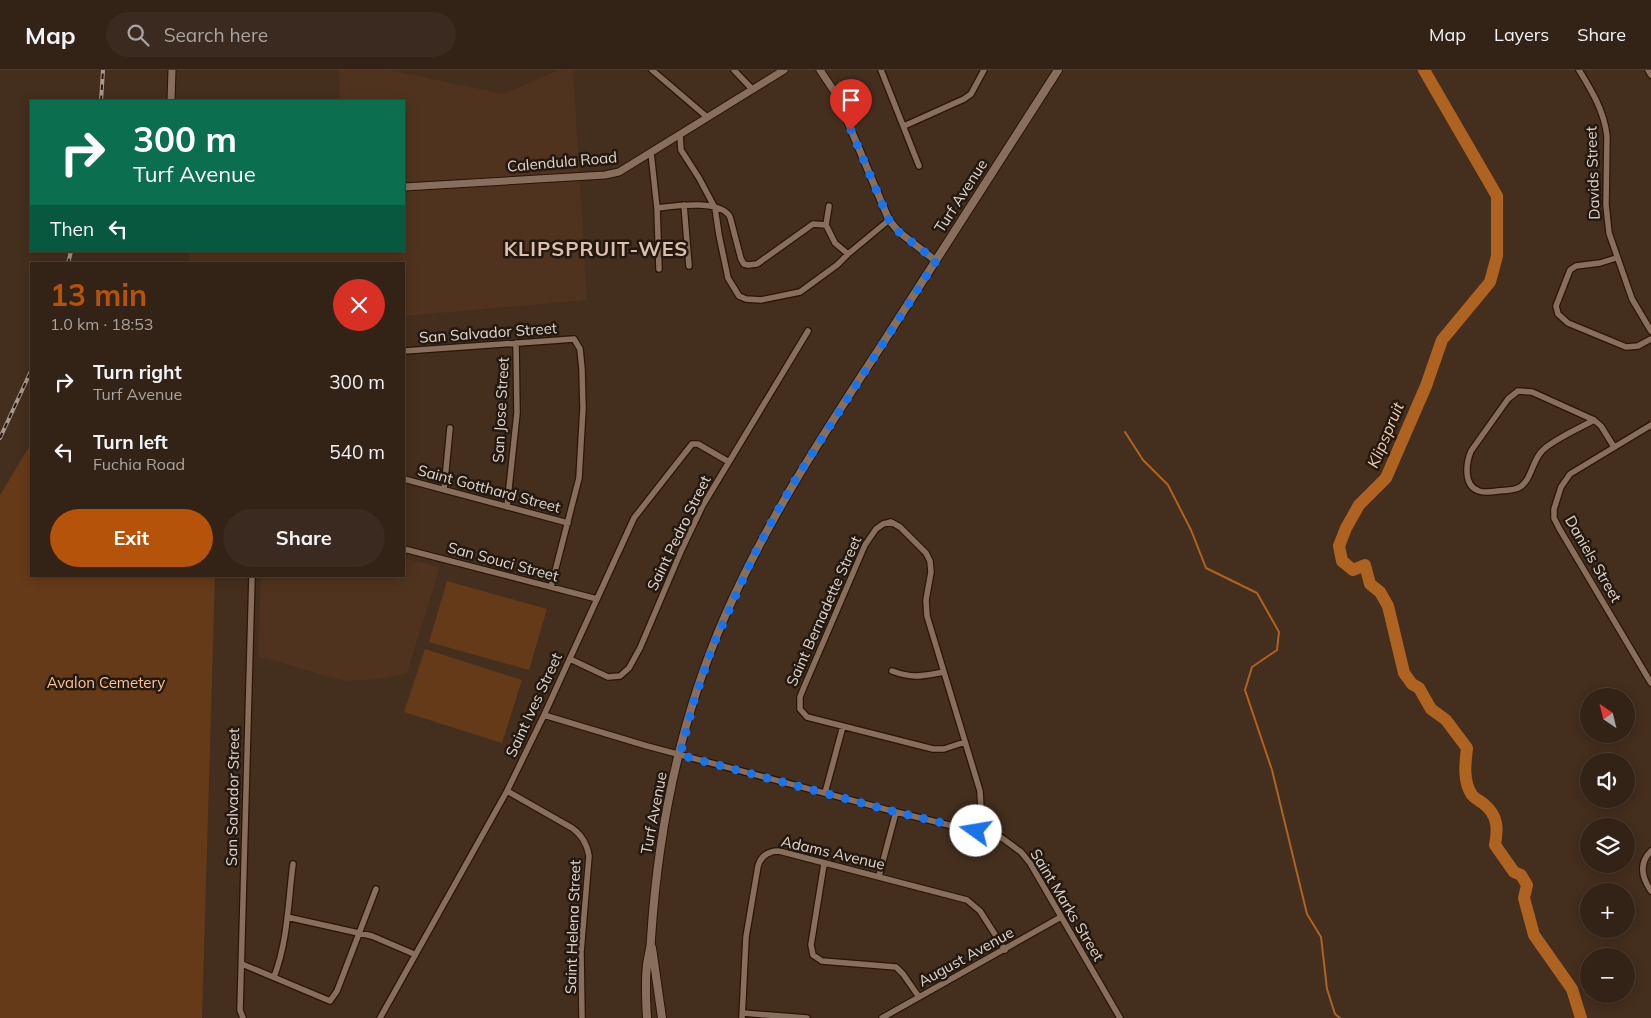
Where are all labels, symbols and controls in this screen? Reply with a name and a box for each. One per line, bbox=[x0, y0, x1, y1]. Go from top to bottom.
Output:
search box bbox=[106, 12, 456, 57]
text: Map bbox=[25, 20, 76, 50]
icon: search bbox=[124, 21, 152, 49]
text: Search here bbox=[164, 23, 268, 47]
text: Map bbox=[1429, 23, 1466, 46]
text: Layers bbox=[1494, 23, 1549, 46]
text: Share bbox=[1577, 23, 1626, 46]
pin bbox=[830, 79, 872, 130]
icon: arrive bbox=[837, 86, 865, 114]
text: 300 m bbox=[133, 117, 237, 161]
icon: right bbox=[50, 120, 115, 185]
street label: Davids Street bbox=[1581, 126, 1604, 220]
street label: Calendula Road bbox=[506, 147, 618, 176]
street label: Turf Avenue bbox=[930, 155, 991, 236]
text: Turf Avenue bbox=[133, 160, 256, 188]
icon: left bbox=[104, 215, 132, 243]
text: Then bbox=[50, 217, 94, 241]
district label: KLIPSPRUIT-WES bbox=[504, 236, 688, 261]
text: 13 min bbox=[50, 276, 147, 314]
button: close bbox=[333, 279, 385, 331]
text: 1.0 km · 18:53 bbox=[50, 314, 153, 334]
street label: San Salvador Street bbox=[418, 318, 558, 347]
street label: San Jose Street bbox=[488, 357, 513, 463]
text: Turn right bbox=[93, 360, 182, 384]
icon: right bbox=[50, 368, 78, 396]
text: 300 m bbox=[329, 370, 385, 394]
text: Turf Avenue bbox=[93, 384, 182, 404]
water label: Klipspruit bbox=[1362, 399, 1408, 471]
text: Turn left bbox=[93, 430, 168, 454]
icon: left bbox=[50, 438, 78, 466]
text: 540 m bbox=[329, 440, 385, 464]
text: Fuchia Road bbox=[93, 454, 185, 474]
street label: Saint Gotthard Street bbox=[416, 460, 563, 517]
street label: Saint Pedro Street bbox=[642, 472, 715, 593]
button: Exit bbox=[50, 509, 213, 567]
button: Share bbox=[223, 509, 385, 567]
street label: Daniels Street bbox=[1561, 512, 1626, 606]
street label: Saint Bernadette Street bbox=[782, 533, 865, 689]
street label: San Souci Street bbox=[446, 538, 561, 585]
street label: Saint Ives Street bbox=[501, 650, 566, 760]
park label: Avalon Cemetery bbox=[47, 673, 165, 692]
north arrow bbox=[1580, 688, 1635, 742]
map controls bbox=[1580, 688, 1635, 1003]
street label: San Salvador Street bbox=[222, 728, 243, 866]
button: sound bbox=[1580, 753, 1635, 808]
street label: Turf Avenue bbox=[636, 770, 671, 856]
position arrow bbox=[949, 804, 1001, 856]
button: layers bbox=[1580, 818, 1635, 873]
street label: Adams Avenue bbox=[779, 831, 887, 874]
street label: Saint Marks Street bbox=[1026, 845, 1108, 964]
street label: Saint Helena Street bbox=[561, 859, 584, 994]
button: + bbox=[1580, 883, 1635, 938]
street label: August Avenue bbox=[915, 923, 1017, 991]
button: − bbox=[1580, 948, 1635, 1003]

